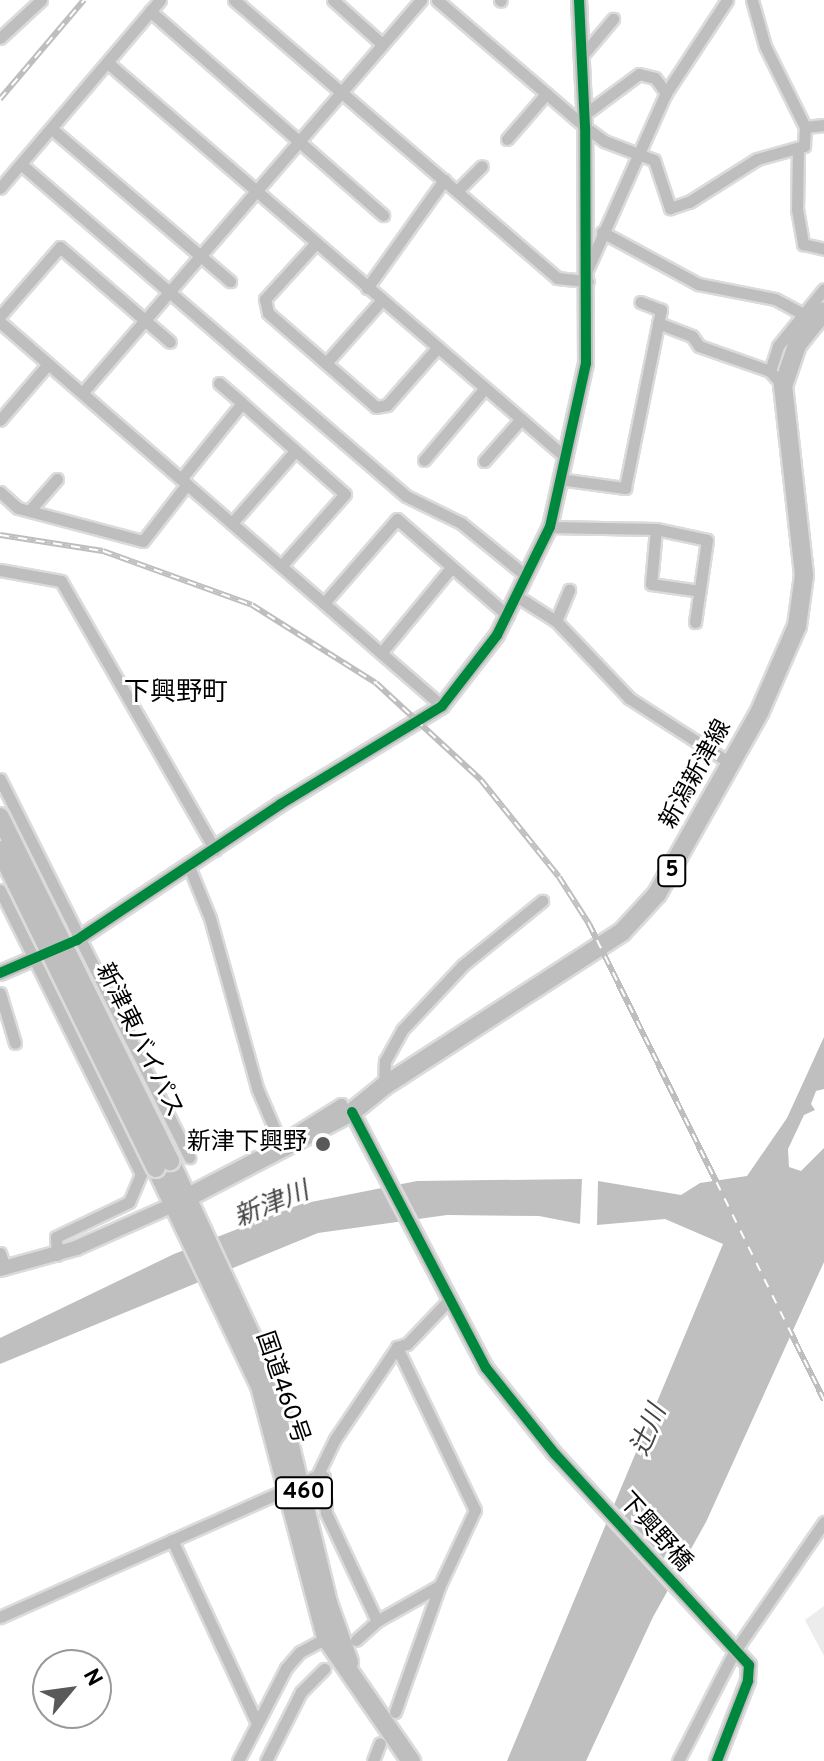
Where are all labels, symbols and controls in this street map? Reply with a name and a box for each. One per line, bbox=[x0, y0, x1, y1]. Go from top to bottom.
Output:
district label: 下興野町 bbox=[124, 678, 228, 710]
street label: 新潟新津線 bbox=[655, 716, 739, 834]
road number: 5 bbox=[656, 853, 688, 889]
street label: 新津東バイパス bbox=[88, 959, 188, 1123]
place label: 新津下興野 bbox=[187, 1130, 307, 1158]
marker: 新津下興野 bbox=[314, 1135, 332, 1153]
water label: 新津川 bbox=[230, 1177, 314, 1235]
street label: 国道460号 bbox=[248, 1328, 314, 1448]
water label: 辻川 bbox=[625, 1401, 675, 1461]
road number: 460 bbox=[274, 1475, 334, 1511]
street label: 下興野橋 bbox=[611, 1488, 697, 1578]
north arrow bbox=[32, 1649, 112, 1729]
text: N bbox=[76, 1665, 107, 1692]

